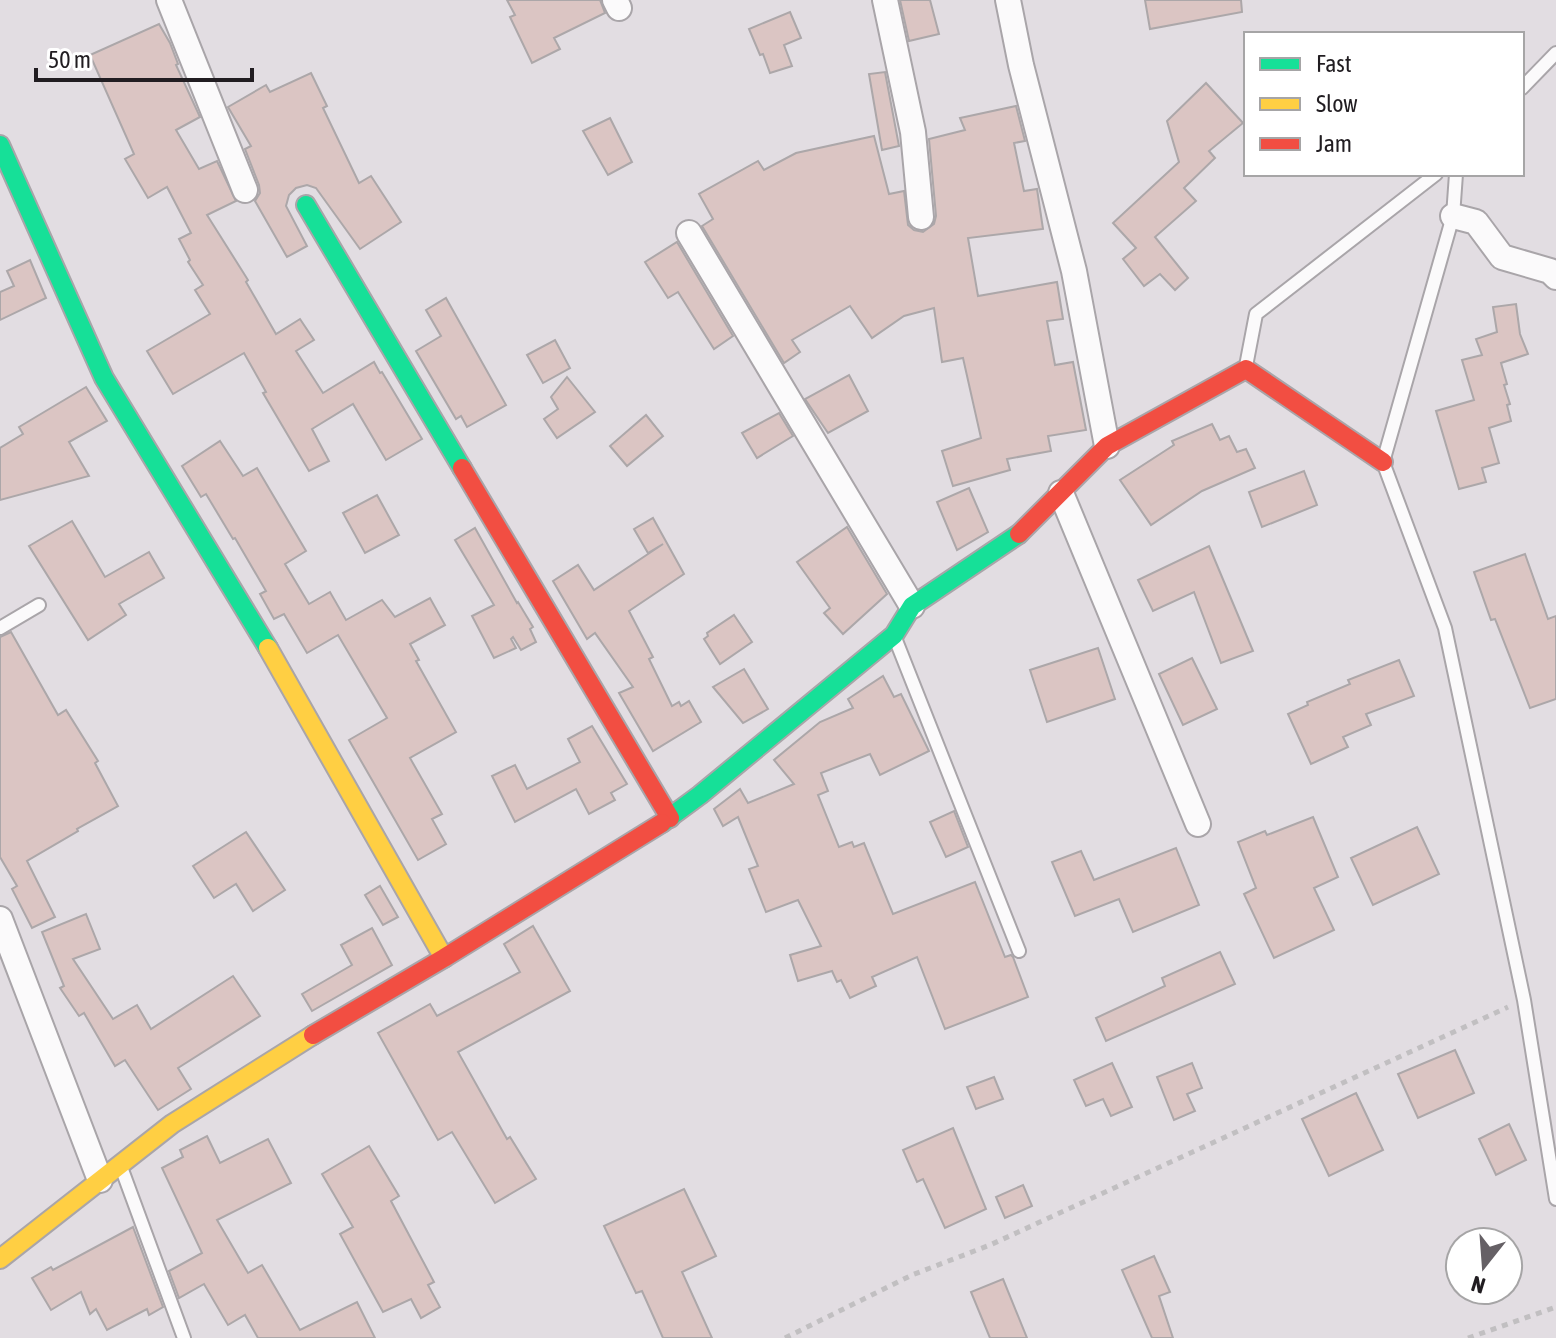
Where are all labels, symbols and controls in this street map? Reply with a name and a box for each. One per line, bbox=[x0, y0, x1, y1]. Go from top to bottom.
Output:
scale bar bbox=[36, 32, 252, 82]
legend bbox=[1244, 32, 1524, 176]
text: 50 m bbox=[48, 46, 91, 73]
text: Fast bbox=[1316, 50, 1352, 77]
text: Slow bbox=[1316, 90, 1358, 117]
text: Jam bbox=[1316, 130, 1352, 157]
north arrow bbox=[1444, 1226, 1524, 1306]
text: N bbox=[1468, 1271, 1488, 1299]

